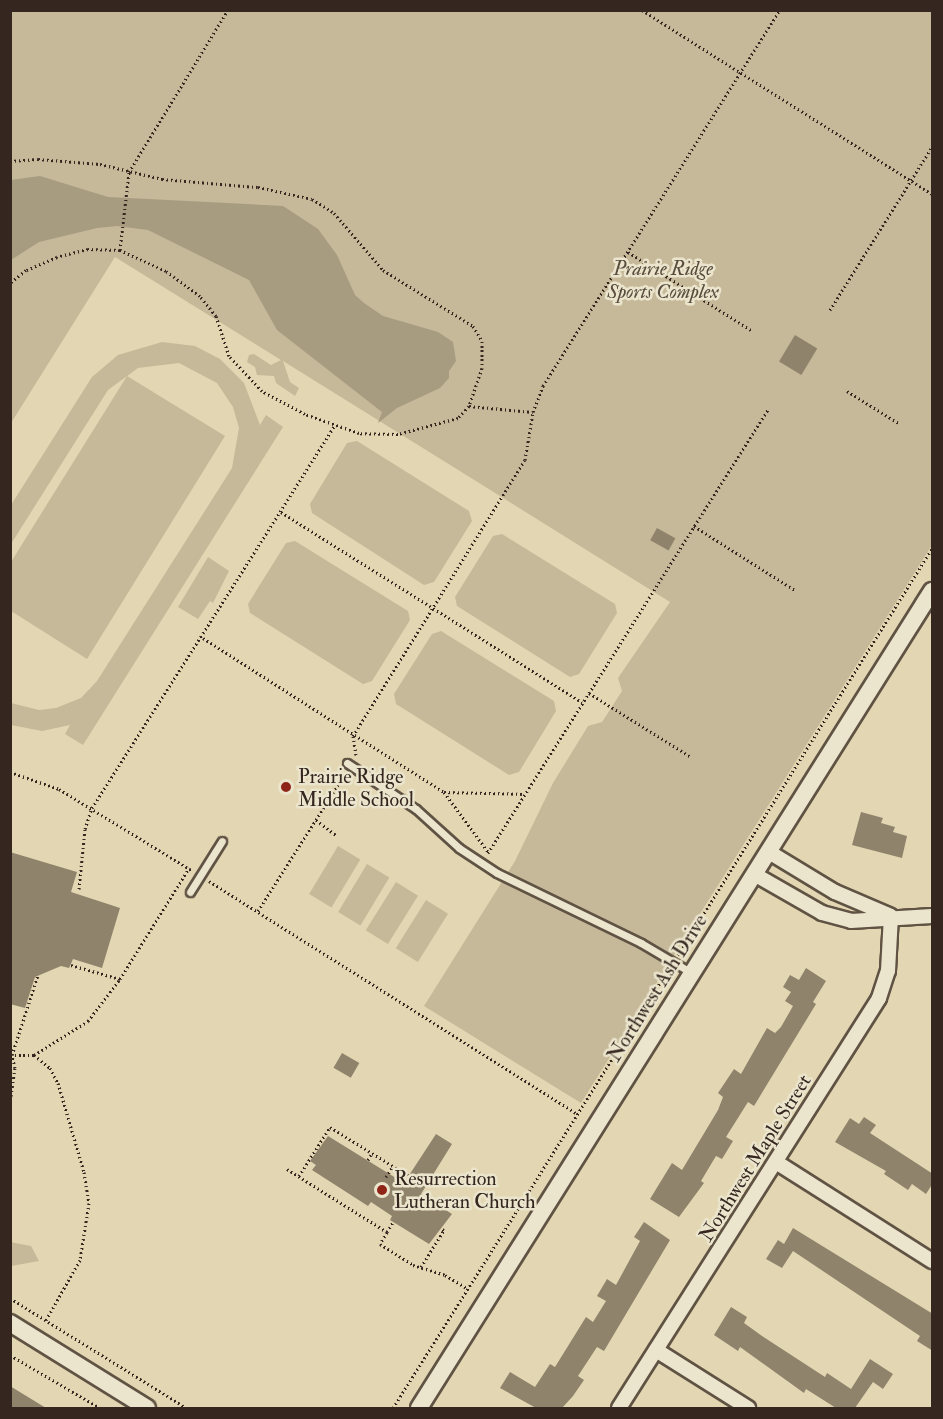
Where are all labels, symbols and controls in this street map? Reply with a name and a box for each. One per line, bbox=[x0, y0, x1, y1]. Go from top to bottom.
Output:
park label: Prairie Ridge Sports Complex bbox=[607, 256, 719, 303]
place label: Prairie Ridge Middle School bbox=[298, 764, 414, 811]
marker: Prairie Ridge Middle School bbox=[279, 780, 293, 794]
street label: Northwest Ash Drive bbox=[602, 910, 712, 1066]
street label: Northwest Maple Street bbox=[694, 1070, 816, 1246]
place label: Resurrection Lutheran Church bbox=[394, 1166, 536, 1213]
marker: Resurrection Lutheran Church bbox=[375, 1183, 389, 1197]

